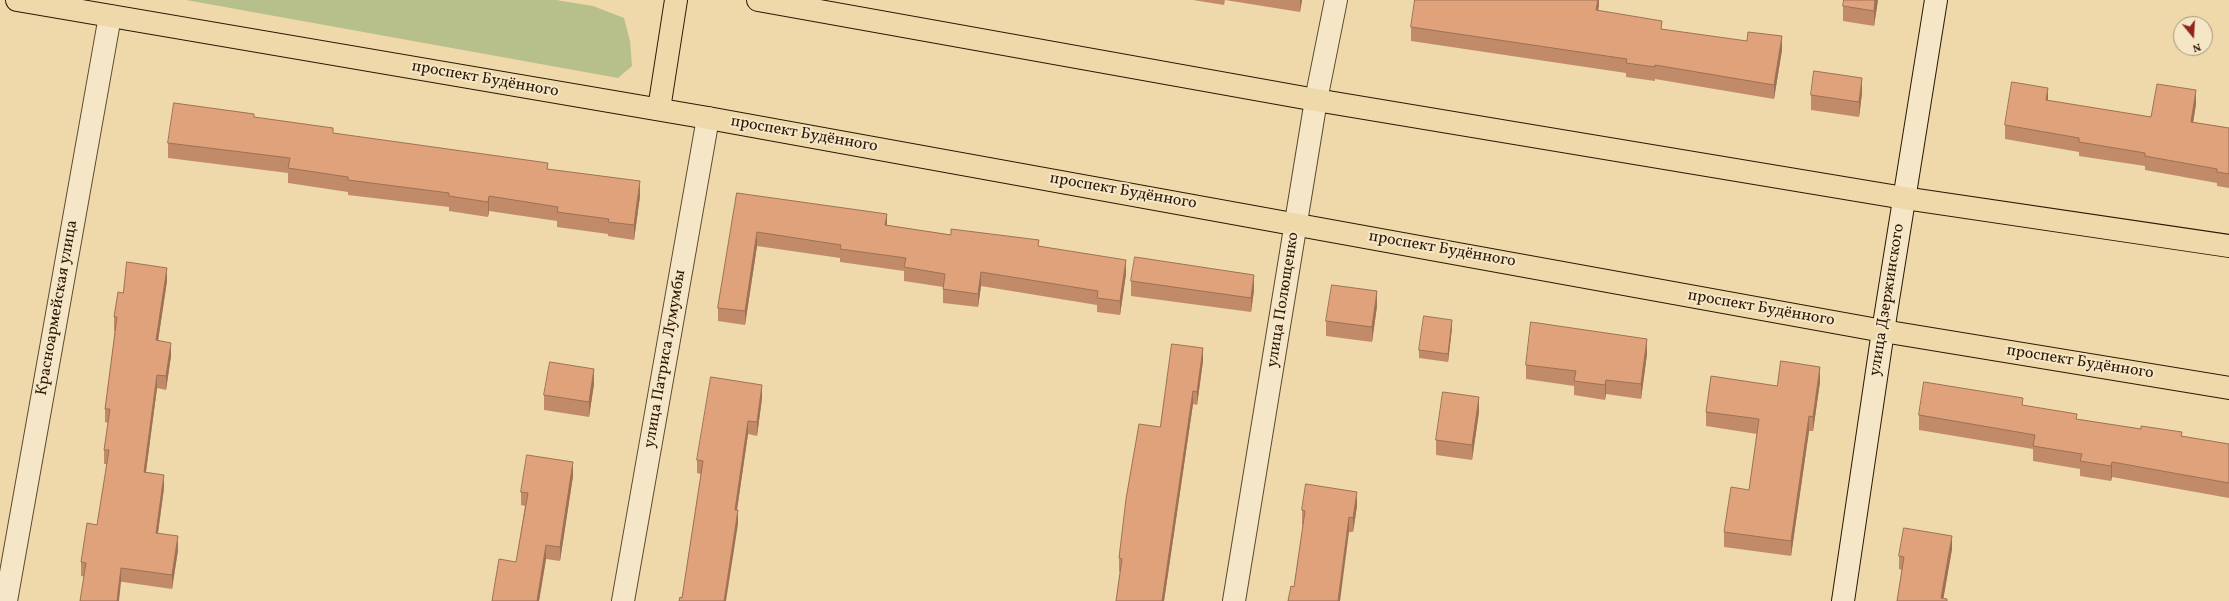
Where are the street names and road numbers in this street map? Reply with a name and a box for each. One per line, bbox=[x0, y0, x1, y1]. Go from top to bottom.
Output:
street label: проспект Будённого bbox=[410, 58, 560, 102]
street label: проспект Будённого bbox=[729, 113, 879, 157]
street label: проспект Будённого bbox=[1048, 170, 1198, 214]
street label: Красноармейская улица bbox=[33, 219, 83, 397]
street label: улица Дзержинского bbox=[1866, 222, 1910, 378]
street label: проспект Будённого bbox=[1367, 228, 1517, 272]
street label: улица Полющенко bbox=[1264, 231, 1304, 369]
street label: улица Патриса Лумумбы bbox=[641, 268, 691, 450]
street label: проспект Будённого bbox=[1686, 287, 1836, 331]
street label: проспект Будённого bbox=[2005, 342, 2155, 384]

